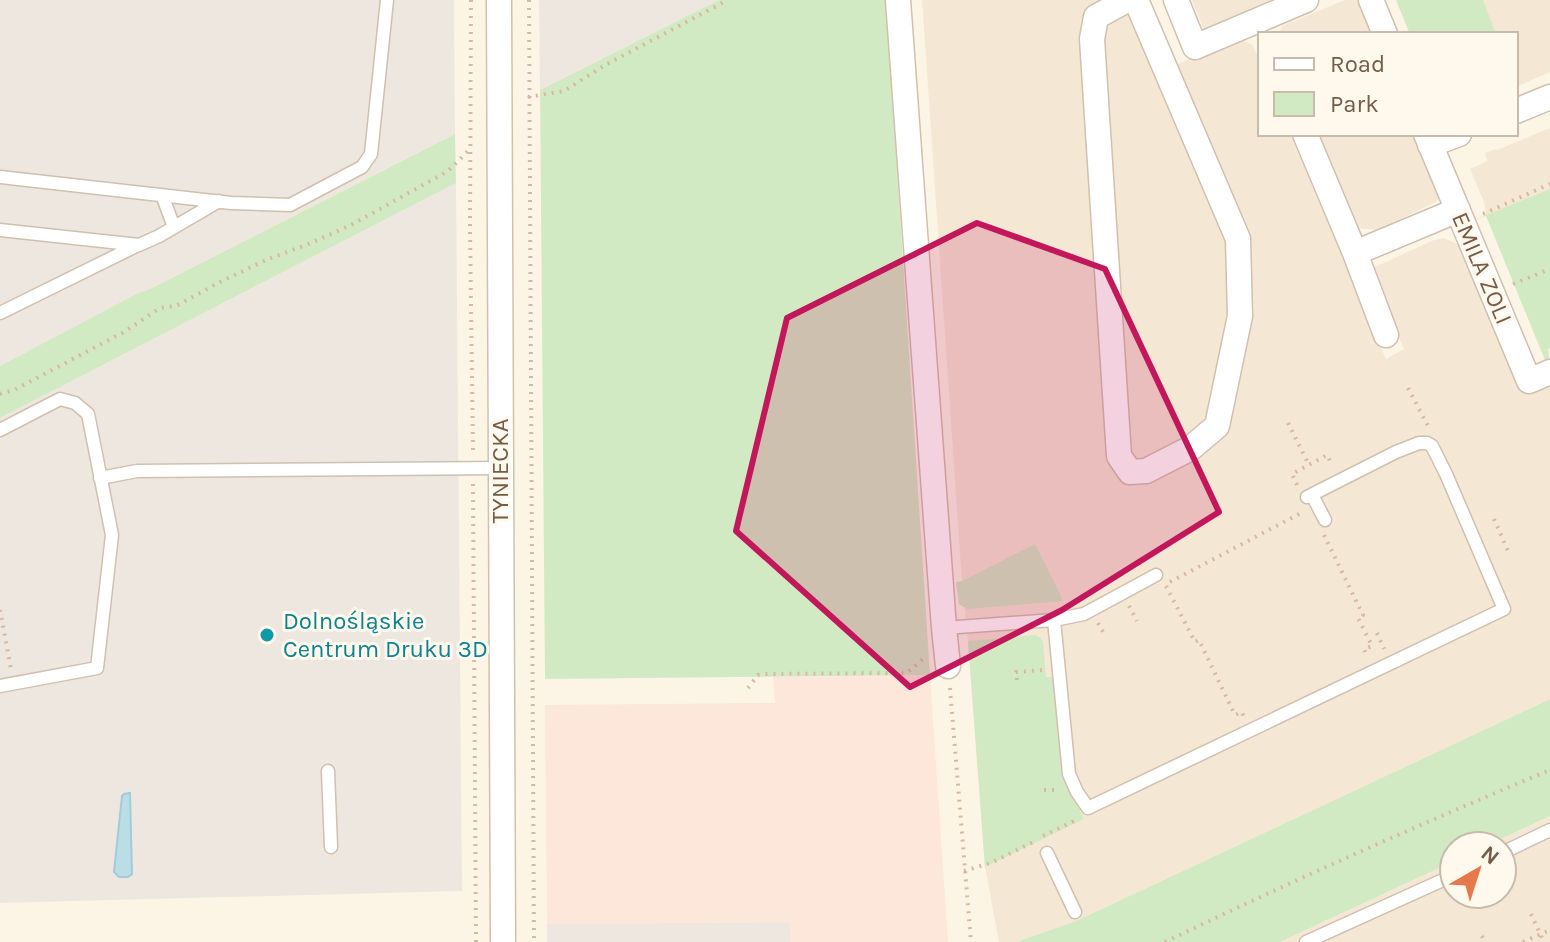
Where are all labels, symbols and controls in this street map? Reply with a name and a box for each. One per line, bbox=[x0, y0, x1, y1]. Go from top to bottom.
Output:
legend bbox=[1258, 32, 1518, 136]
text: Road bbox=[1330, 50, 1385, 78]
text: Park bbox=[1330, 90, 1379, 118]
street label: EMILA ZOLI bbox=[1446, 208, 1518, 328]
street label: TYNIECKA bbox=[486, 418, 514, 523]
place label: Dolnośląskie Centrum Druku 3D bbox=[283, 607, 488, 663]
marker: Dolnośląskie Centrum Druku 3D bbox=[258, 626, 276, 644]
north arrow bbox=[1438, 830, 1518, 910]
text: N bbox=[1476, 840, 1504, 870]

